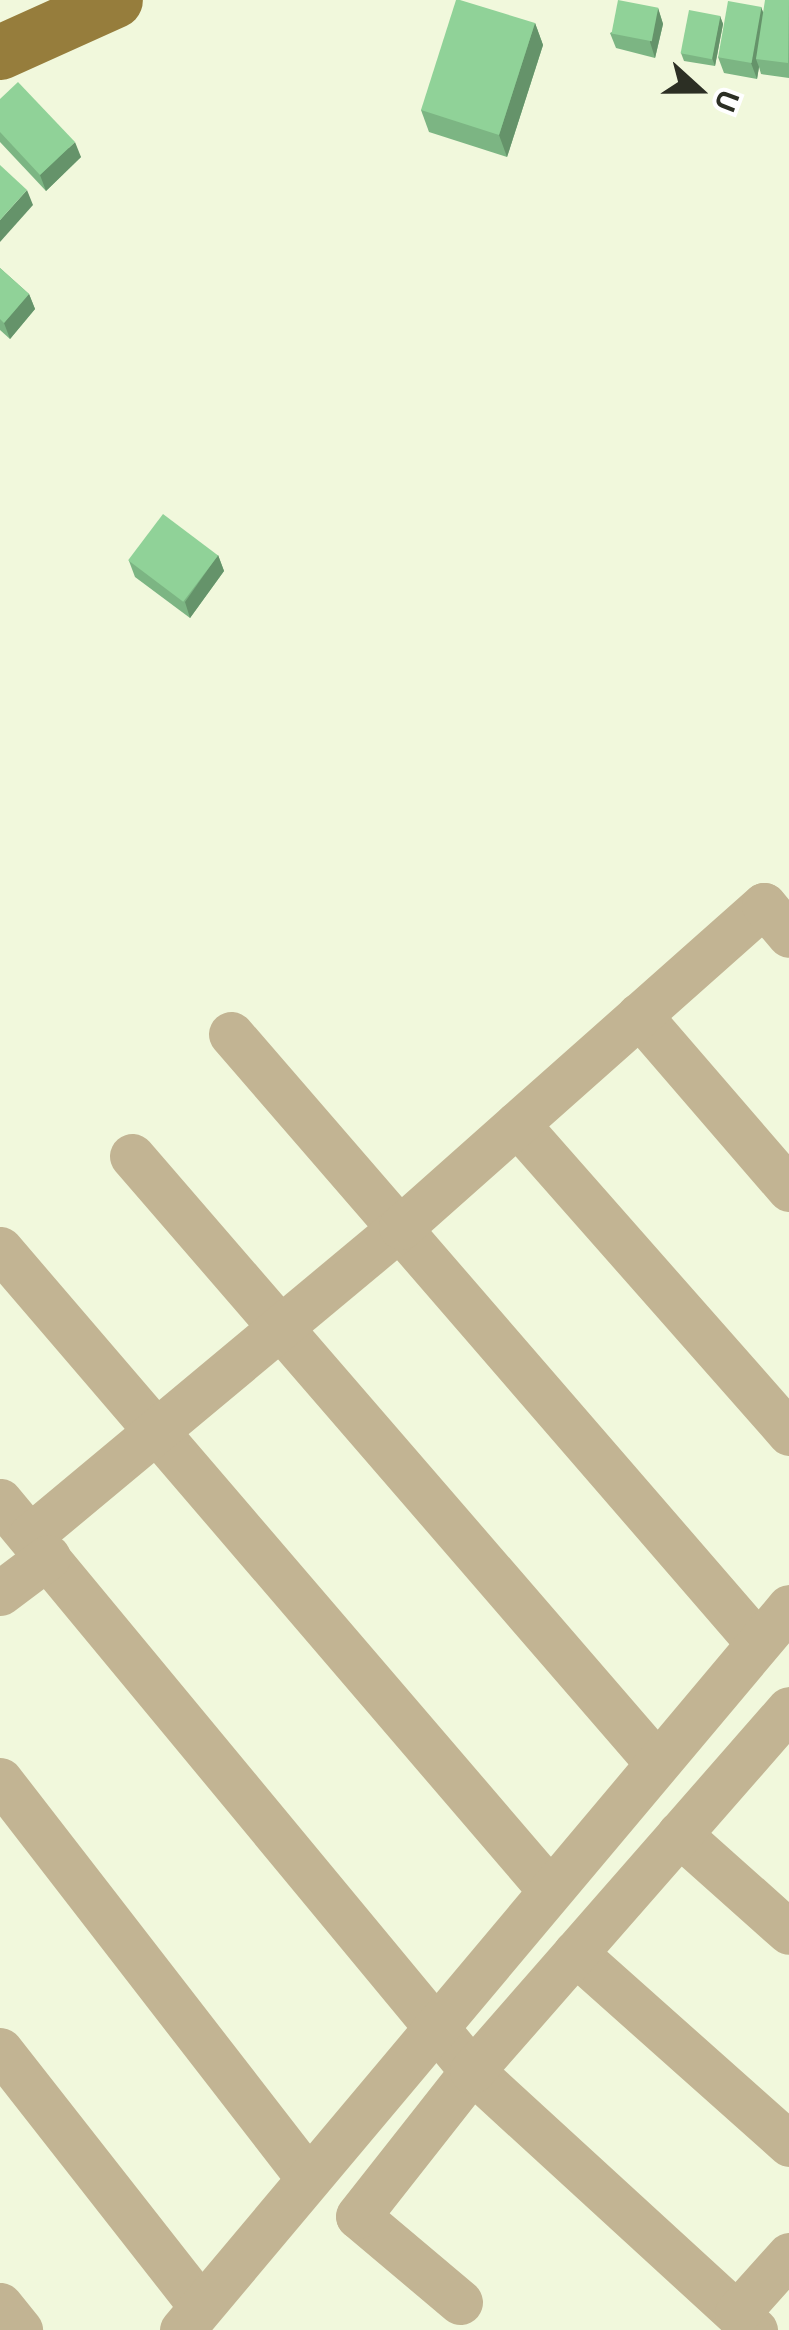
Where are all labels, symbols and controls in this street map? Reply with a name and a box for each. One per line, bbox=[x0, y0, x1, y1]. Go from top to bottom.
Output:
north arrow bbox=[649, 40, 749, 140]
text: U bbox=[708, 86, 747, 116]

